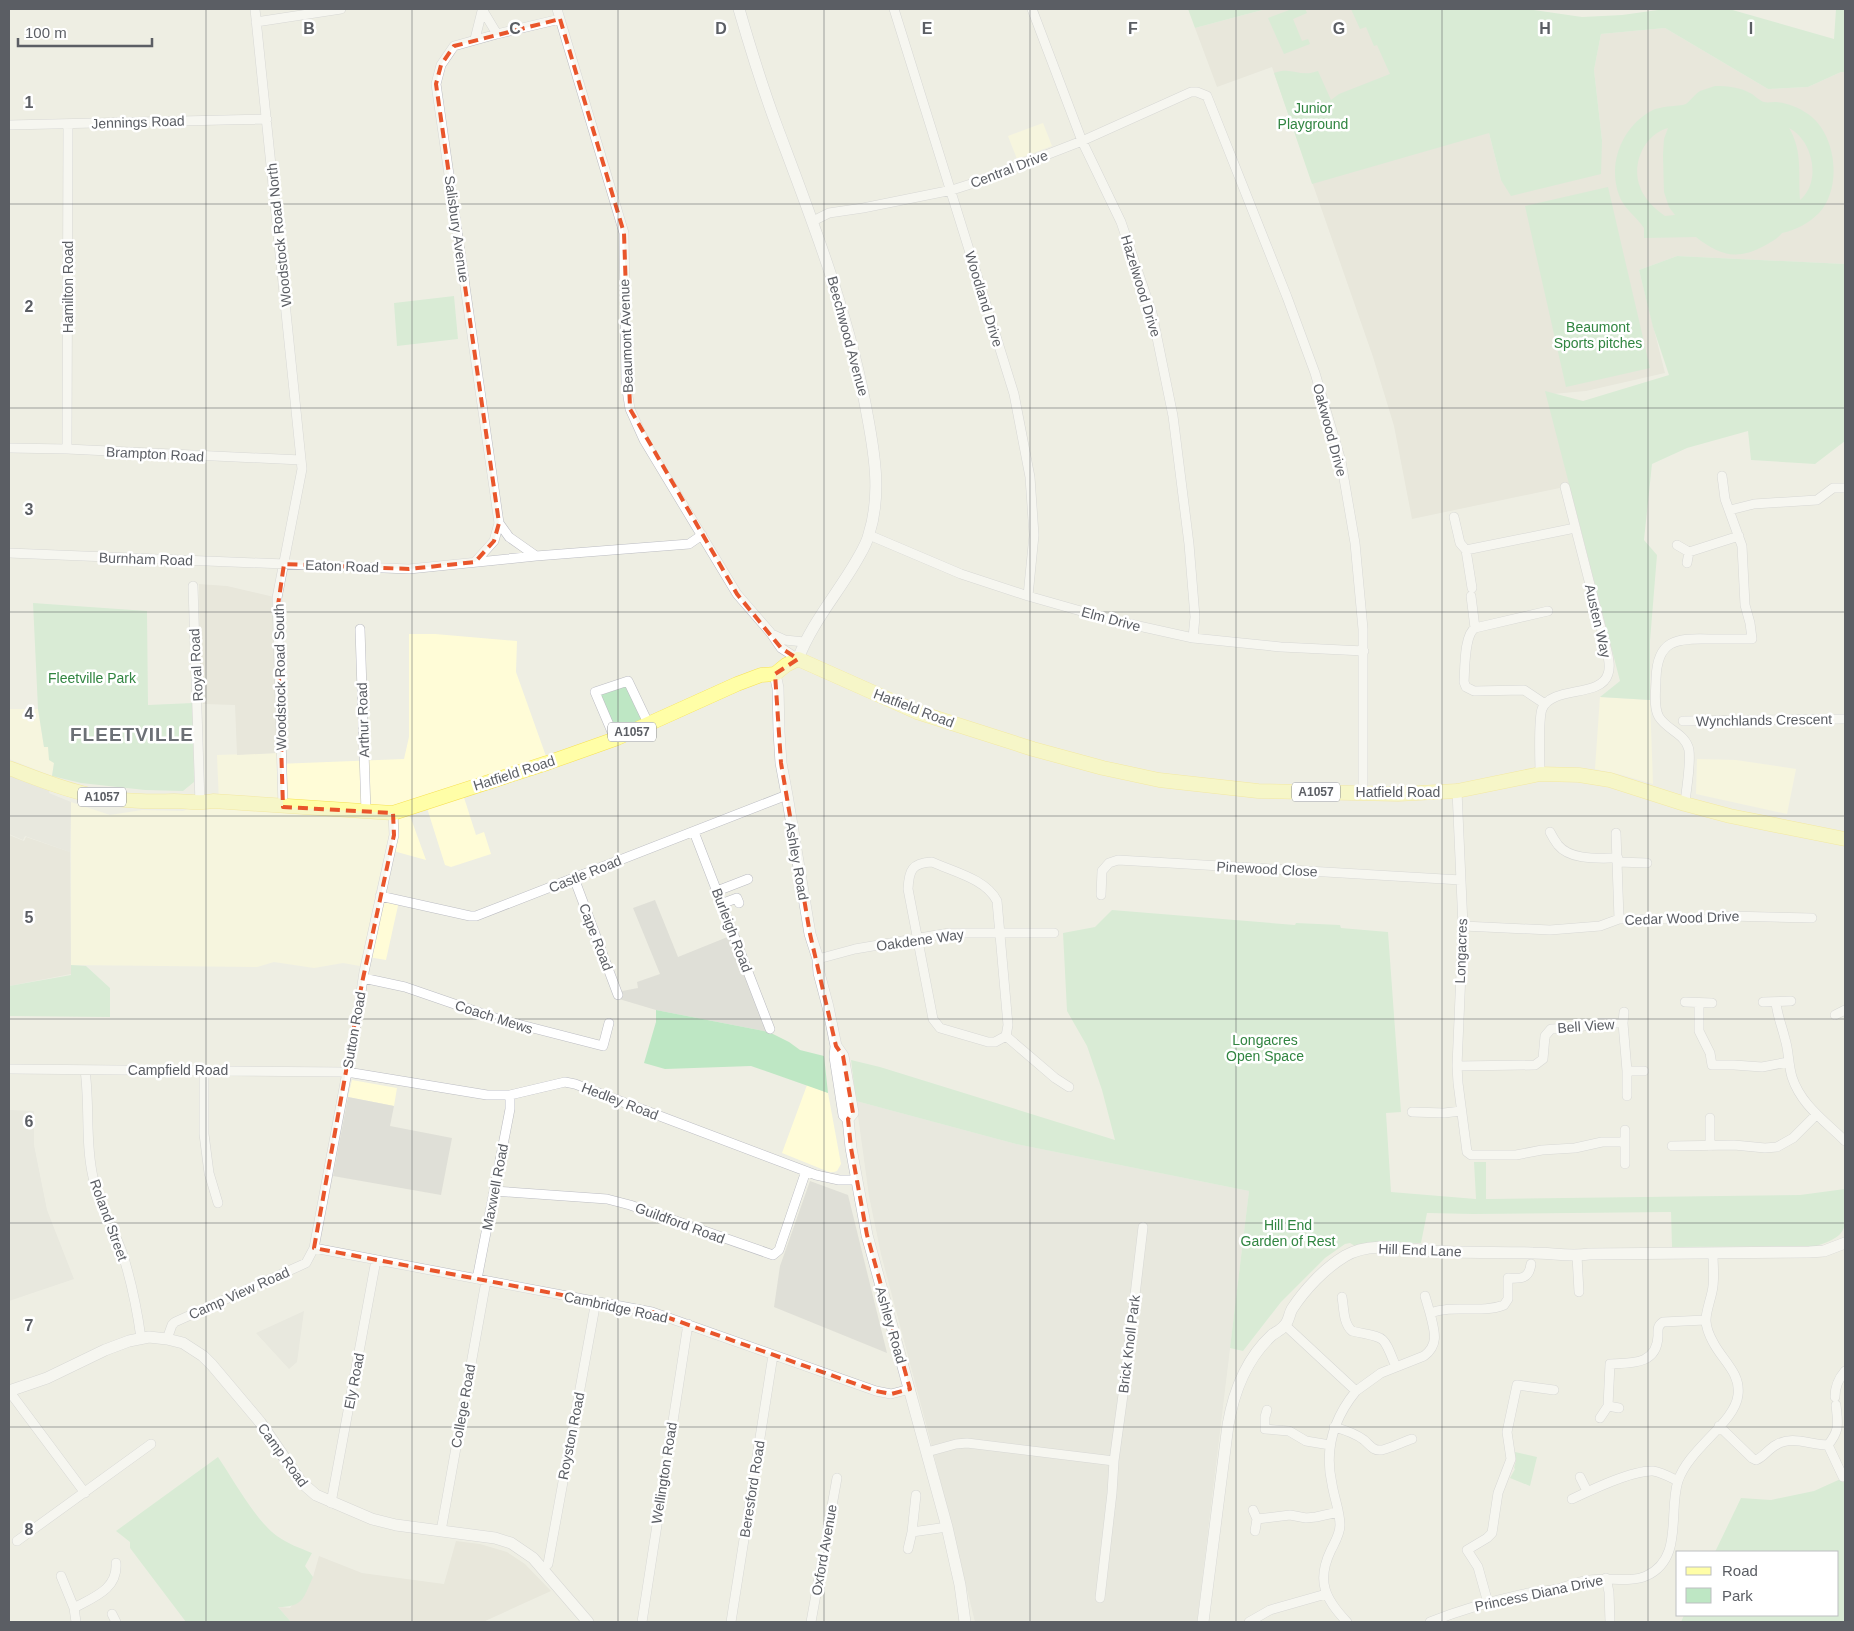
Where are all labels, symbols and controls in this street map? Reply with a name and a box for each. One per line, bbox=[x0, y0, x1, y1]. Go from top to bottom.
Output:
scale bar bbox=[18, 15, 151, 47]
text: B bbox=[303, 20, 315, 37]
text: C bbox=[509, 20, 521, 37]
text: D bbox=[715, 20, 727, 37]
text: E bbox=[922, 20, 933, 37]
text: F bbox=[1128, 20, 1138, 37]
text: G bbox=[1333, 20, 1345, 37]
text: H bbox=[1539, 20, 1551, 37]
text: I bbox=[1749, 20, 1753, 37]
text: 100 m bbox=[25, 24, 67, 41]
text: 1 bbox=[25, 94, 34, 111]
park label: Junior Playground bbox=[1278, 100, 1348, 132]
street label: Jennings Road bbox=[91, 112, 185, 132]
street label: Central Drive bbox=[968, 147, 1050, 191]
street label: Woodstock Road North bbox=[263, 162, 295, 308]
street label: Salisbury Avenue bbox=[442, 174, 472, 284]
street label: Hazelwood Drive bbox=[1118, 233, 1164, 339]
street label: Hamilton Road bbox=[60, 241, 76, 333]
street label: Woodland Drive bbox=[962, 249, 1006, 349]
street label: Beechwood Avenue bbox=[824, 274, 872, 398]
street label: Beaumont Avenue bbox=[616, 278, 636, 393]
text: 2 bbox=[25, 298, 34, 315]
park label: Beaumont Sports pitches bbox=[1554, 319, 1642, 351]
street label: Oakwood Drive bbox=[1310, 382, 1350, 478]
street label: Brampton Road bbox=[106, 443, 204, 465]
text: 3 bbox=[25, 501, 34, 518]
street label: Burnham Road bbox=[99, 549, 193, 569]
street label: Eaton Road bbox=[305, 557, 379, 575]
street label: Austen Way bbox=[1582, 583, 1614, 659]
street label: Woodstock Road South bbox=[271, 603, 289, 751]
street label: Elm Drive bbox=[1080, 603, 1143, 635]
street label: Royal Road bbox=[186, 628, 206, 702]
park label: Fleetville Park bbox=[48, 670, 137, 686]
street label: Arthur Road bbox=[354, 682, 372, 758]
street label: Hatfield Road bbox=[872, 685, 956, 731]
text: 4 bbox=[25, 705, 34, 722]
street label: Wynchlands Crescent bbox=[1696, 711, 1832, 729]
road number: A1057 bbox=[608, 722, 656, 742]
district label: FLEETVILLE bbox=[70, 724, 194, 745]
street label: Hatfield Road bbox=[471, 752, 557, 794]
road number: A1057 bbox=[1292, 782, 1340, 802]
street label: Hatfield Road bbox=[1356, 784, 1440, 800]
road number: A1057 bbox=[78, 788, 126, 806]
street label: Ashley Road bbox=[782, 821, 812, 901]
street label: Castle Road bbox=[546, 852, 624, 896]
street label: Pinewood Close bbox=[1216, 858, 1318, 880]
street label: Burleigh Road bbox=[709, 886, 755, 974]
street label: Cape Road bbox=[576, 901, 616, 973]
street label: Cedar Wood Drive bbox=[1624, 908, 1740, 928]
text: 5 bbox=[25, 909, 34, 926]
street label: Longacres bbox=[1452, 918, 1470, 984]
street label: Oakdene Way bbox=[875, 926, 965, 954]
street label: Sutton Road bbox=[339, 990, 369, 1070]
street label: Coach Mews bbox=[453, 997, 535, 1037]
street label: Bell View bbox=[1557, 1016, 1616, 1036]
park label: Longacres Open Space bbox=[1226, 1032, 1304, 1064]
street label: Campfield Road bbox=[128, 1062, 228, 1078]
street label: Hedley Road bbox=[579, 1079, 661, 1123]
text: 6 bbox=[25, 1113, 34, 1130]
street label: Maxwell Road bbox=[479, 1142, 511, 1232]
street label: Roland Street bbox=[87, 1177, 131, 1263]
street label: Guildford Road bbox=[633, 1199, 727, 1247]
park label: Hill End Garden of Rest bbox=[1241, 1217, 1336, 1249]
street label: Hill End Lane bbox=[1378, 1241, 1462, 1259]
street label: Camp View Road bbox=[186, 1264, 292, 1322]
street label: Ashley Road bbox=[872, 1285, 910, 1365]
street label: Cambridge Road bbox=[563, 1288, 669, 1326]
street label: Brick Knoll Park bbox=[1115, 1293, 1143, 1394]
text: 7 bbox=[25, 1317, 34, 1334]
street label: Ely Road bbox=[341, 1352, 367, 1410]
street label: College Road bbox=[448, 1363, 478, 1449]
street label: Royston Road bbox=[555, 1391, 587, 1481]
street label: Camp Road bbox=[255, 1420, 311, 1490]
street label: Wellington Road bbox=[648, 1421, 680, 1525]
street label: Beresford Road bbox=[736, 1439, 768, 1539]
street label: Oxford Avenue bbox=[808, 1503, 840, 1597]
text: 8 bbox=[25, 1521, 34, 1538]
legend bbox=[1676, 1551, 1839, 1616]
text: Road bbox=[1722, 1562, 1758, 1579]
street label: Princess Diana Drive bbox=[1473, 1572, 1605, 1614]
text: Park bbox=[1722, 1587, 1753, 1604]

